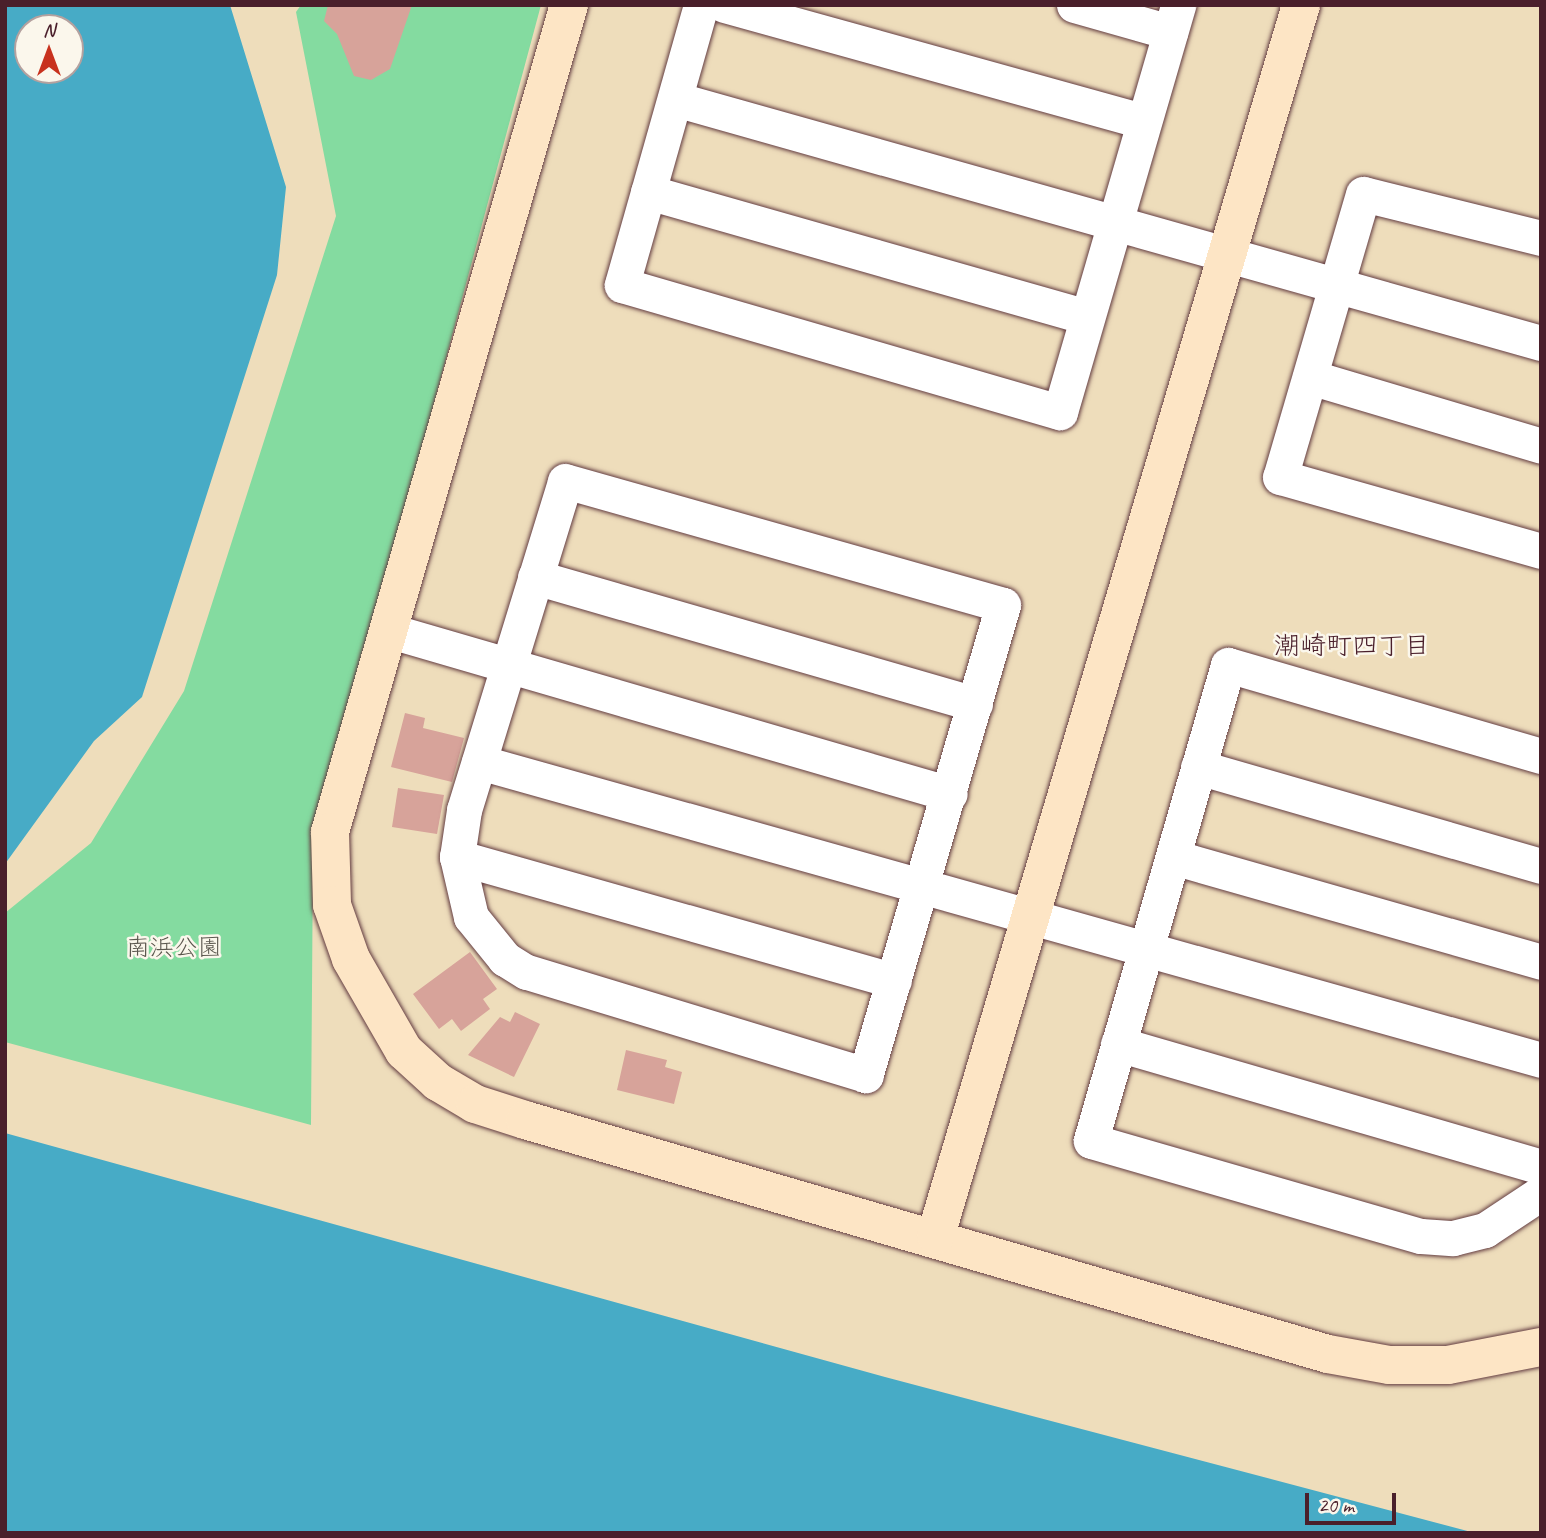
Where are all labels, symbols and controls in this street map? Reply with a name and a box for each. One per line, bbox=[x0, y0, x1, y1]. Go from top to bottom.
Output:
north arrow bbox=[14, 14, 84, 84]
text: N bbox=[43, 18, 55, 42]
district label: 潮崎町四丁目 bbox=[1274, 630, 1430, 662]
park label: 南浜公園 bbox=[126, 934, 222, 962]
scale bar bbox=[1308, 1478, 1399, 1522]
text: 20 m bbox=[1318, 1492, 1354, 1518]

